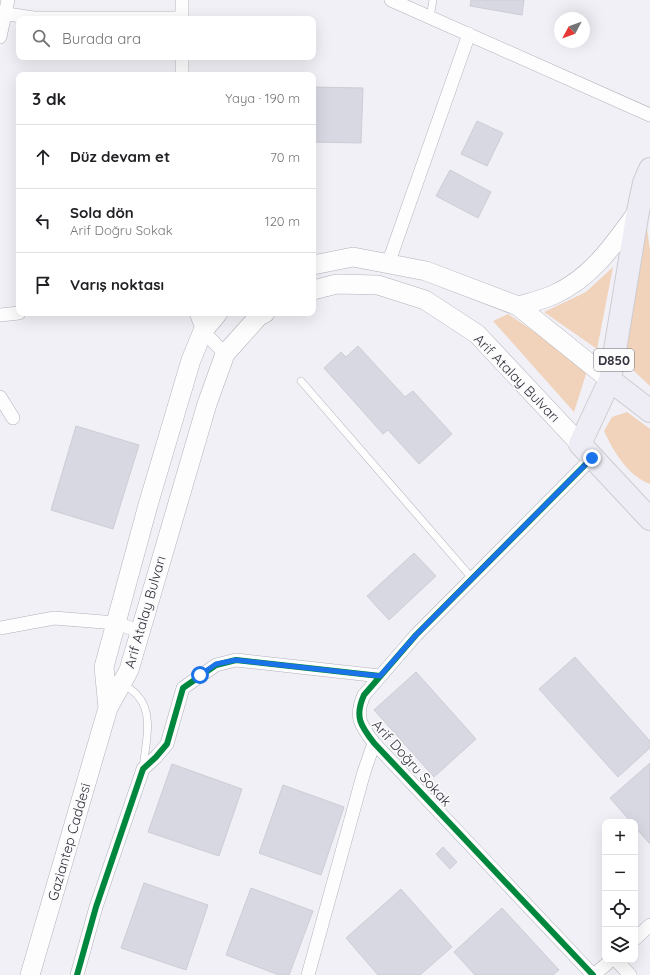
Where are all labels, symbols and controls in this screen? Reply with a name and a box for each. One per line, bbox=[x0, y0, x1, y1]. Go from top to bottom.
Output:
north arrow bbox=[554, 12, 590, 48]
search box bbox=[16, 16, 316, 60]
icon: search bbox=[30, 27, 52, 49]
text: Burada ara bbox=[62, 29, 141, 48]
text: 3 dk bbox=[32, 88, 66, 109]
text: Yaya · 190 m bbox=[225, 90, 300, 106]
icon: ahead bbox=[32, 146, 54, 168]
text: Düz devam et bbox=[70, 147, 170, 166]
text: 70 m bbox=[270, 149, 300, 165]
text: Sola dön bbox=[70, 203, 134, 222]
icon: left bbox=[32, 210, 54, 232]
text: 120 m bbox=[265, 213, 300, 229]
text: Arif Doğru Sokak bbox=[70, 222, 173, 238]
icon: arrive bbox=[32, 274, 54, 296]
text: Varış noktası bbox=[70, 275, 164, 294]
street label: Arif Atalay Bulvarı bbox=[470, 330, 564, 426]
road number: D850 bbox=[594, 349, 634, 371]
route end bbox=[583, 449, 601, 467]
street label: Arif Atalay Bulvarı bbox=[120, 554, 170, 670]
route start bbox=[191, 666, 209, 684]
street label: Arif Doğru Sokak bbox=[368, 716, 456, 810]
street label: Gaziantep Caddesi bbox=[44, 781, 94, 903]
map controls bbox=[602, 819, 638, 963]
button: + bbox=[602, 819, 638, 855]
button: − bbox=[602, 855, 638, 891]
button: locate bbox=[602, 891, 638, 927]
button: layers bbox=[602, 927, 638, 963]

